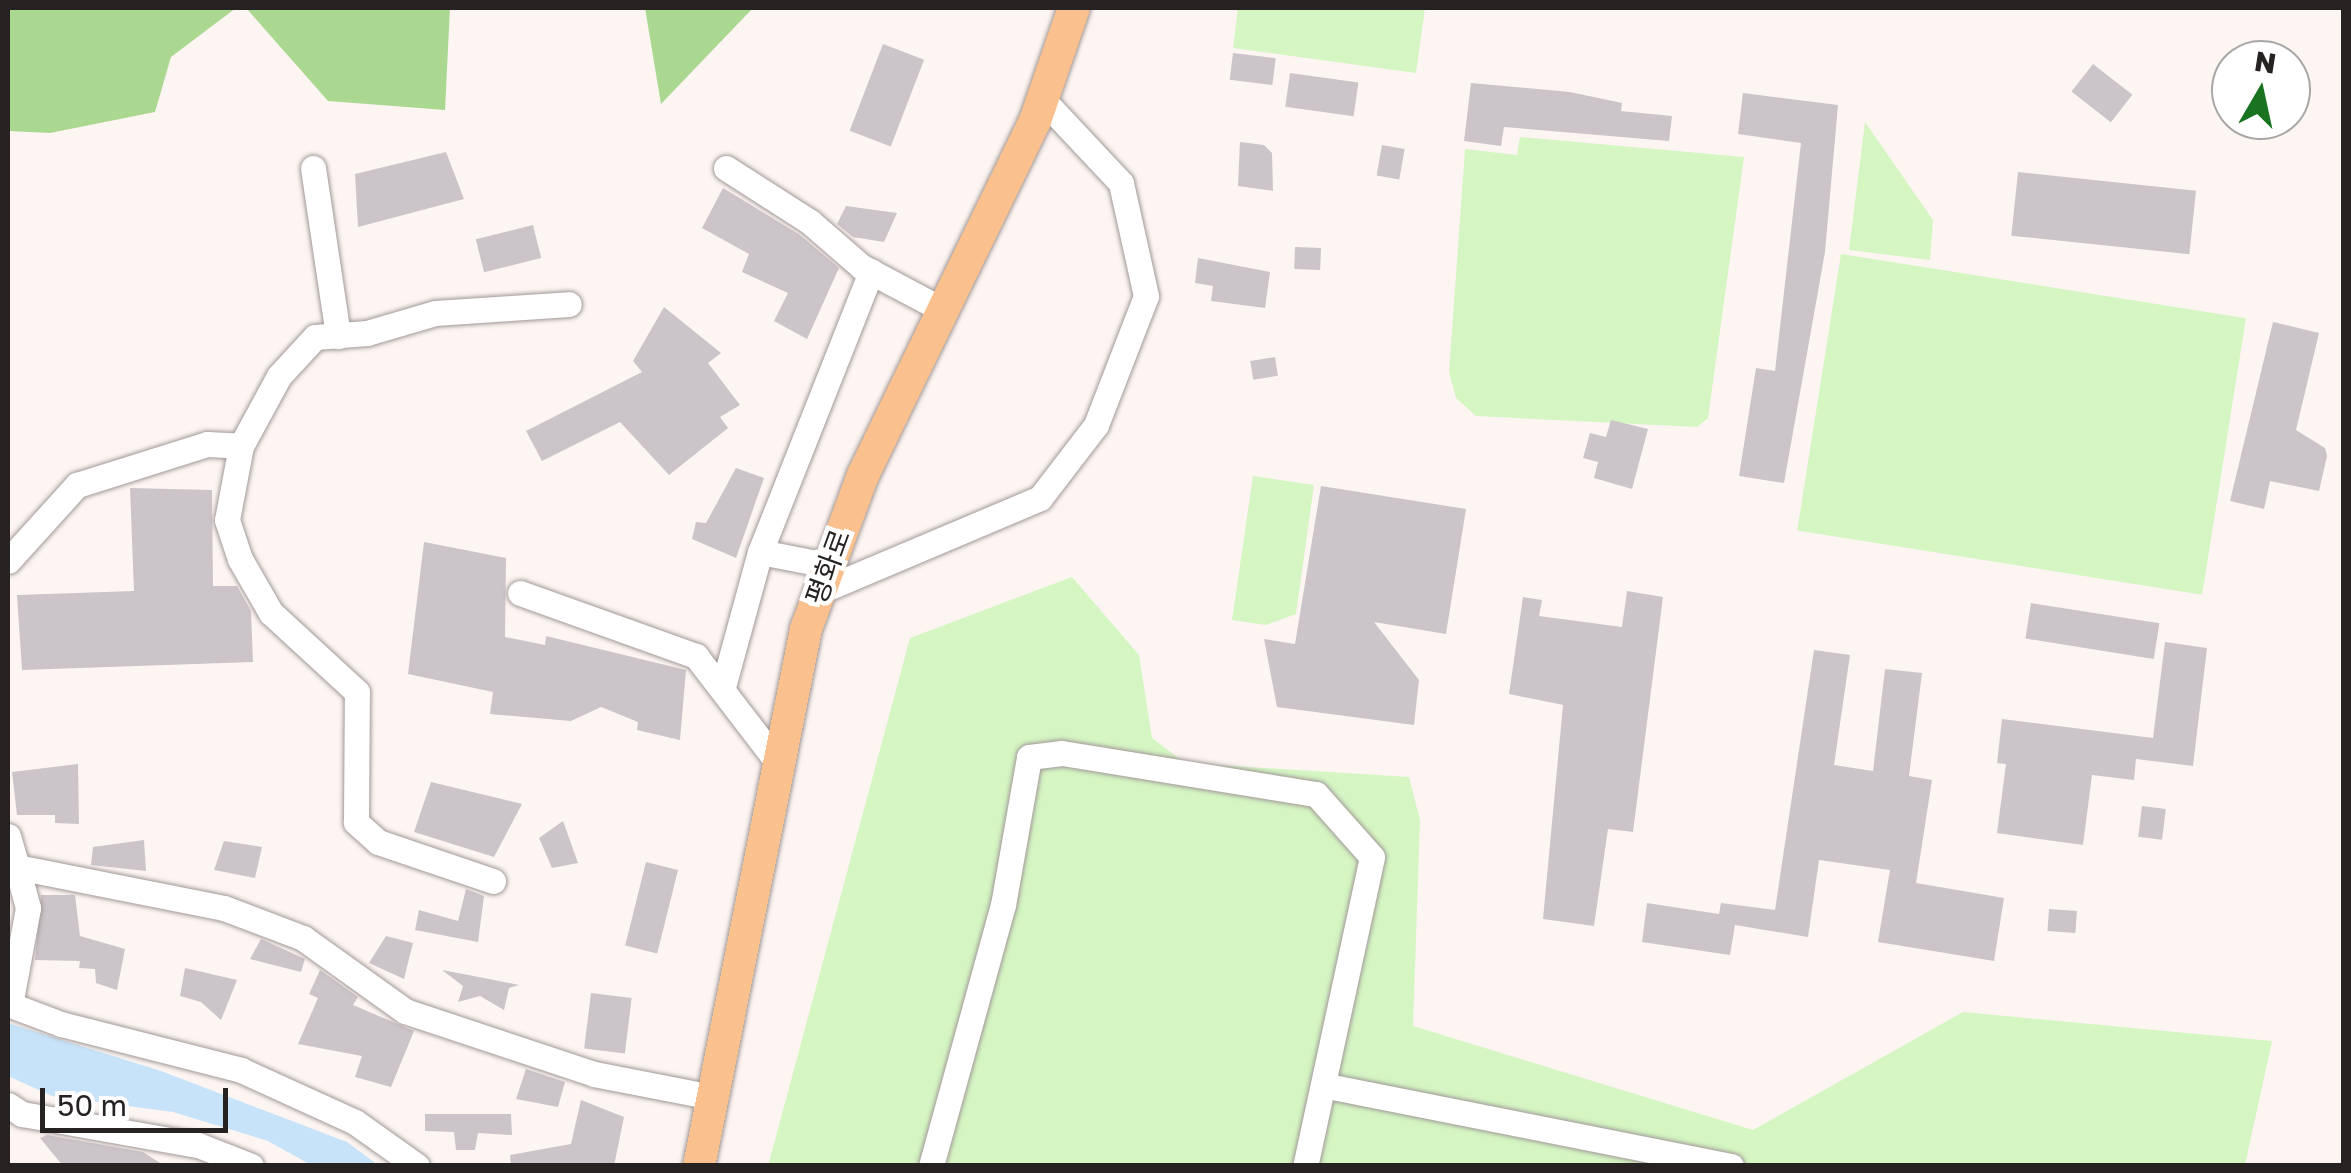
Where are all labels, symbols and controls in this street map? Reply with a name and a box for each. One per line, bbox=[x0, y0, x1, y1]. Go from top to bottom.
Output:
north arrow bbox=[2211, 40, 2311, 140]
text: N bbox=[2252, 44, 2279, 80]
street label: 평화로 bbox=[799, 525, 857, 609]
scale bar bbox=[45, 1068, 232, 1130]
text: 50 m bbox=[57, 1087, 127, 1123]

